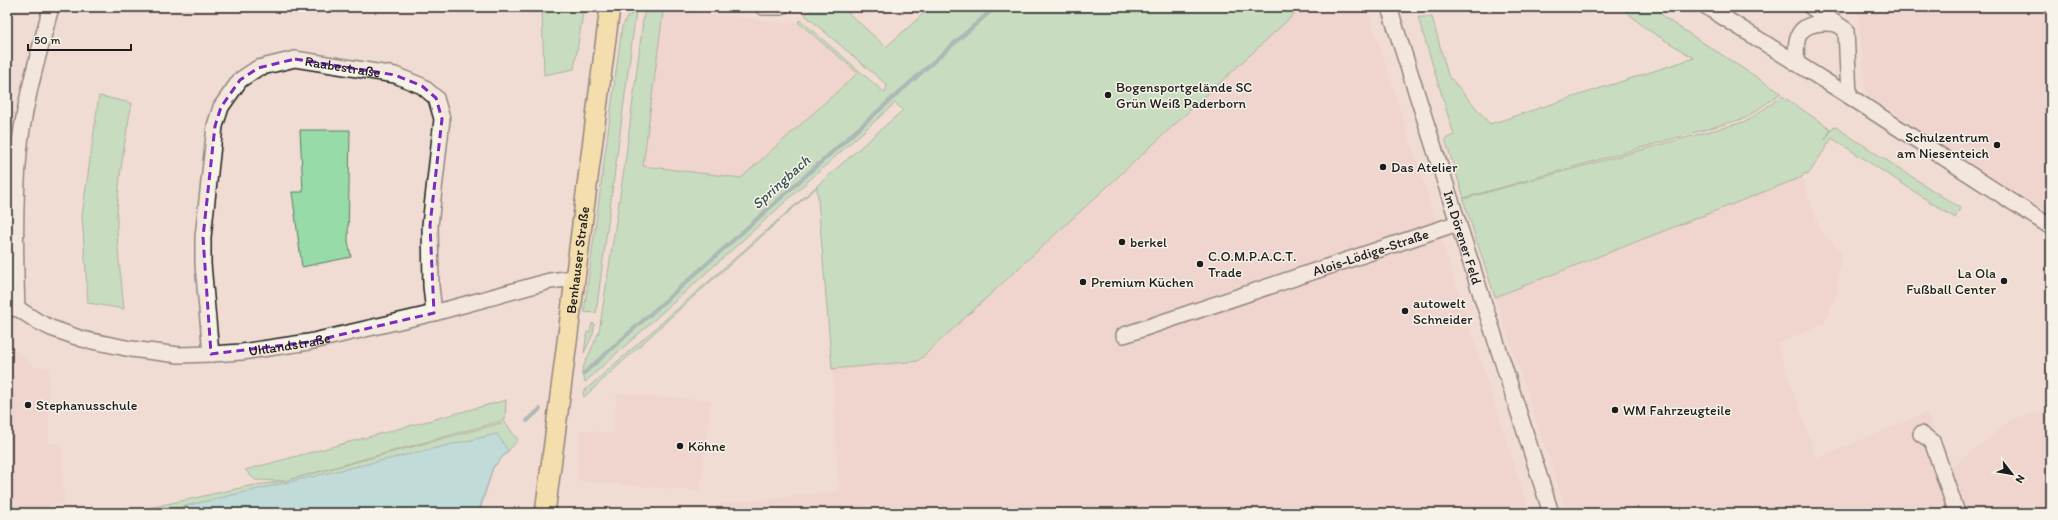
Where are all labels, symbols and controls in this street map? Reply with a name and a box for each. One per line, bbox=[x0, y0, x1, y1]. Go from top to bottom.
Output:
scale bar bbox=[28, 26, 131, 52]
text: 50 m bbox=[34, 33, 60, 47]
street label: Raabestraße bbox=[304, 53, 382, 82]
place label: Bogensportgelände SC Grün Weiß Paderborn bbox=[1116, 79, 1252, 112]
marker: Bogensportgelände SC Grün Weiß Paderborn bbox=[1103, 90, 1113, 100]
place label: Schulzentrum am Niesenteich bbox=[1897, 129, 1990, 162]
marker: Schulzentrum am Niesenteich bbox=[1992, 140, 2002, 150]
water label: Springbach bbox=[748, 150, 815, 213]
place label: Das Atelier bbox=[1391, 159, 1458, 176]
marker: Das Atelier bbox=[1378, 162, 1388, 172]
street label: Im Dörener Feld bbox=[1439, 189, 1485, 287]
street label: Benhauser Straße bbox=[563, 205, 593, 315]
street label: Alois-Lödige-Straße bbox=[1310, 225, 1431, 280]
place label: berkel bbox=[1130, 234, 1167, 251]
marker: berkel bbox=[1117, 237, 1127, 247]
place label: C.O.M.P.A.C.T. Trade bbox=[1208, 248, 1297, 281]
marker: C.O.M.P.A.C.T. Trade bbox=[1195, 259, 1205, 269]
place label: La Ola Fußball Center bbox=[1906, 265, 1996, 298]
place label: Premium Küchen bbox=[1091, 274, 1194, 291]
marker: La Ola Fußball Center bbox=[1999, 276, 2009, 286]
marker: Premium Küchen bbox=[1078, 277, 1088, 287]
place label: autowelt Schneider bbox=[1413, 295, 1473, 328]
marker: autowelt Schneider bbox=[1400, 306, 1410, 316]
street label: Uhlandstraße bbox=[247, 329, 333, 360]
place label: Stephanusschule bbox=[36, 397, 138, 414]
marker: Stephanusschule bbox=[23, 400, 33, 410]
place label: WM Fahrzeugteile bbox=[1623, 402, 1731, 419]
marker: WM Fahrzeugteile bbox=[1610, 405, 1620, 415]
place label: Köhne bbox=[688, 438, 726, 455]
marker: Köhne bbox=[675, 441, 685, 451]
north arrow bbox=[1992, 454, 2032, 494]
text: N bbox=[2013, 472, 2028, 485]

